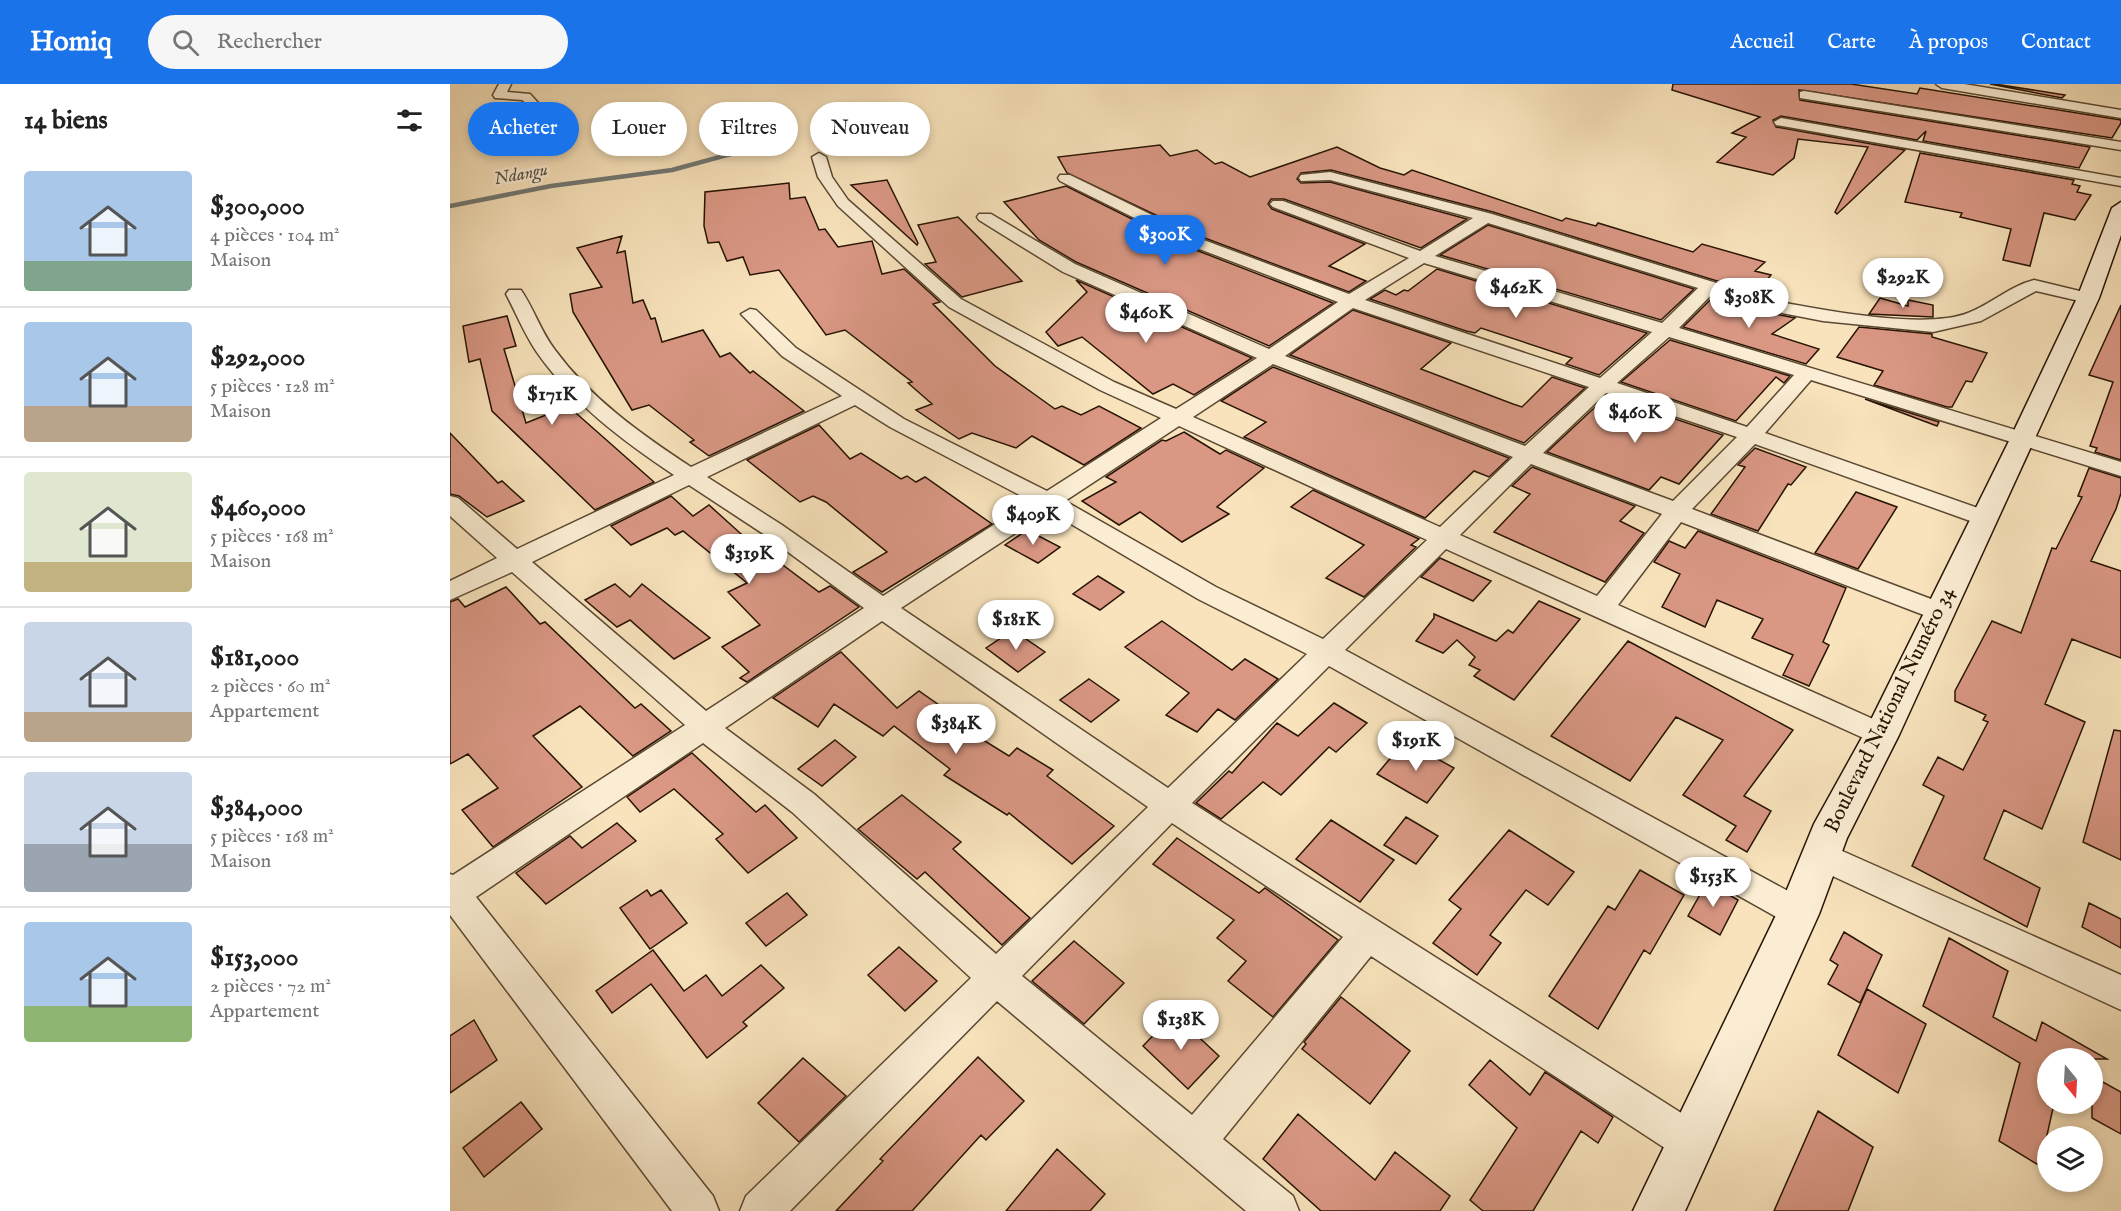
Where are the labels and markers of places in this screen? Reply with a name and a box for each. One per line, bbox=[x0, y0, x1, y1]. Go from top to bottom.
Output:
pin: $300K bbox=[1123, 215, 1207, 266]
pin: $292K bbox=[1861, 258, 1945, 309]
pin: $462K bbox=[1474, 268, 1558, 319]
pin: $308K bbox=[1707, 278, 1791, 329]
pin: $460K bbox=[1104, 293, 1188, 344]
pin: $171K bbox=[510, 375, 594, 426]
pin: $460K bbox=[1593, 393, 1677, 444]
pin: $409K bbox=[991, 495, 1075, 546]
pin: $319K bbox=[707, 534, 791, 585]
pin: $181K bbox=[974, 600, 1058, 651]
pin: $384K bbox=[914, 704, 998, 755]
pin: $191K bbox=[1374, 721, 1458, 772]
pin: $153K bbox=[1671, 857, 1755, 908]
pin: $138K bbox=[1139, 1000, 1223, 1051]

